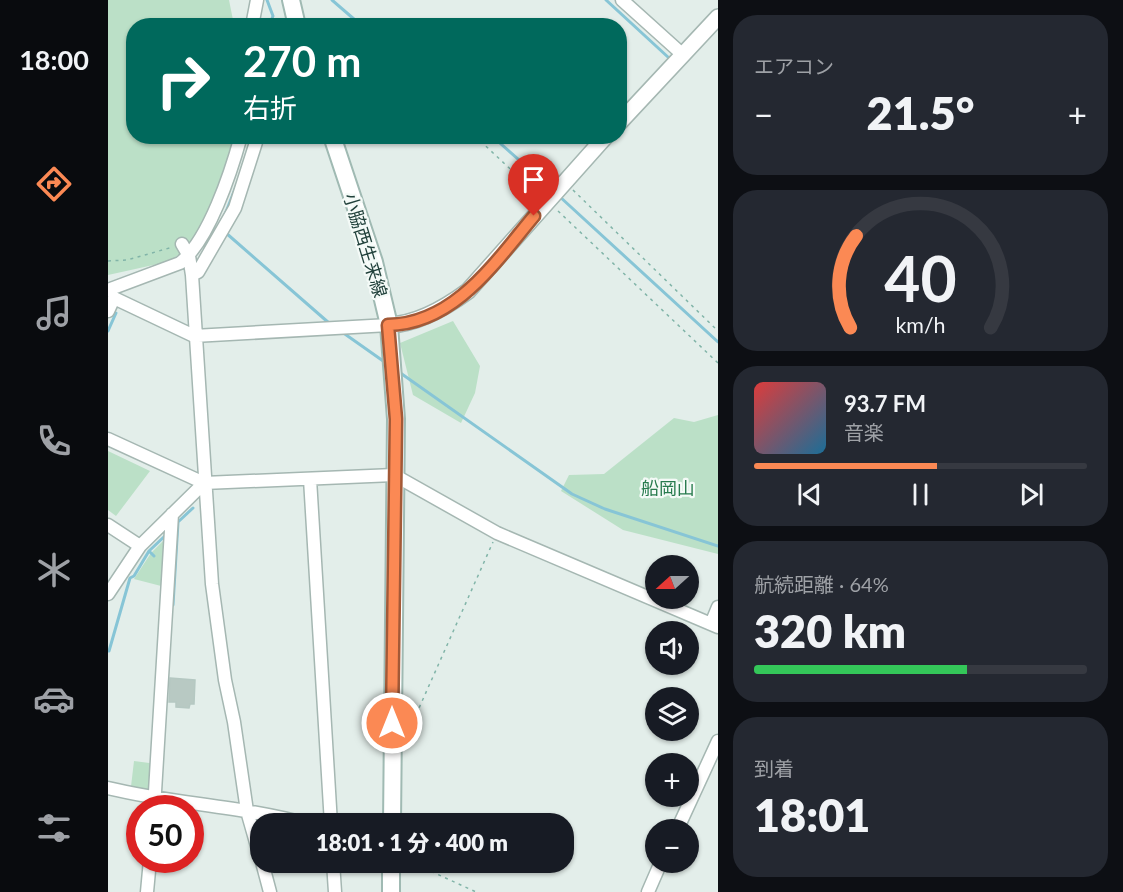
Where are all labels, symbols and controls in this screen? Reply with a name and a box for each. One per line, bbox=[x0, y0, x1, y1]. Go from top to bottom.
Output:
text: 270 m bbox=[243, 36, 361, 86]
icon: right bbox=[144, 42, 222, 120]
text: 18:00 bbox=[19, 43, 89, 76]
text: エアコン bbox=[754, 54, 834, 78]
text: 21.5° bbox=[867, 86, 974, 140]
text: 右折 bbox=[243, 91, 297, 124]
text: − bbox=[754, 94, 773, 134]
text: + bbox=[1068, 94, 1087, 134]
pin bbox=[508, 154, 559, 216]
icon: directions bbox=[33, 163, 75, 205]
icon: arrive bbox=[517, 163, 550, 196]
street label: 小脇西生来線 bbox=[340, 190, 392, 300]
text: 40 bbox=[884, 240, 957, 315]
icon: music bbox=[33, 292, 75, 334]
text: km/h bbox=[895, 312, 946, 338]
text: 93.7 FM bbox=[844, 390, 926, 417]
icon: phone bbox=[33, 420, 75, 462]
text: 音楽 bbox=[844, 420, 884, 444]
park label: 船岡山 bbox=[641, 477, 695, 499]
icon: previous bbox=[793, 478, 826, 511]
icon: pause bbox=[904, 478, 937, 511]
icon: next bbox=[1015, 478, 1048, 511]
icon: climate bbox=[33, 549, 75, 591]
north arrow bbox=[645, 555, 699, 609]
map controls bbox=[645, 555, 699, 873]
text: 航続距離 · 64% bbox=[754, 572, 889, 596]
text: 320 km bbox=[754, 604, 906, 658]
button: sound bbox=[645, 621, 699, 675]
icon: car bbox=[33, 678, 75, 720]
button: layers bbox=[645, 687, 699, 741]
position arrow bbox=[360, 691, 424, 755]
button: + bbox=[645, 753, 699, 807]
text: 到着 bbox=[754, 756, 794, 780]
text: 18:01 bbox=[754, 788, 870, 842]
speed limit sign: 50 bbox=[126, 795, 204, 873]
icon: filters bbox=[33, 807, 75, 849]
button: − bbox=[645, 819, 699, 873]
text: 18:01 · 1 分 · 400 m bbox=[316, 829, 508, 856]

